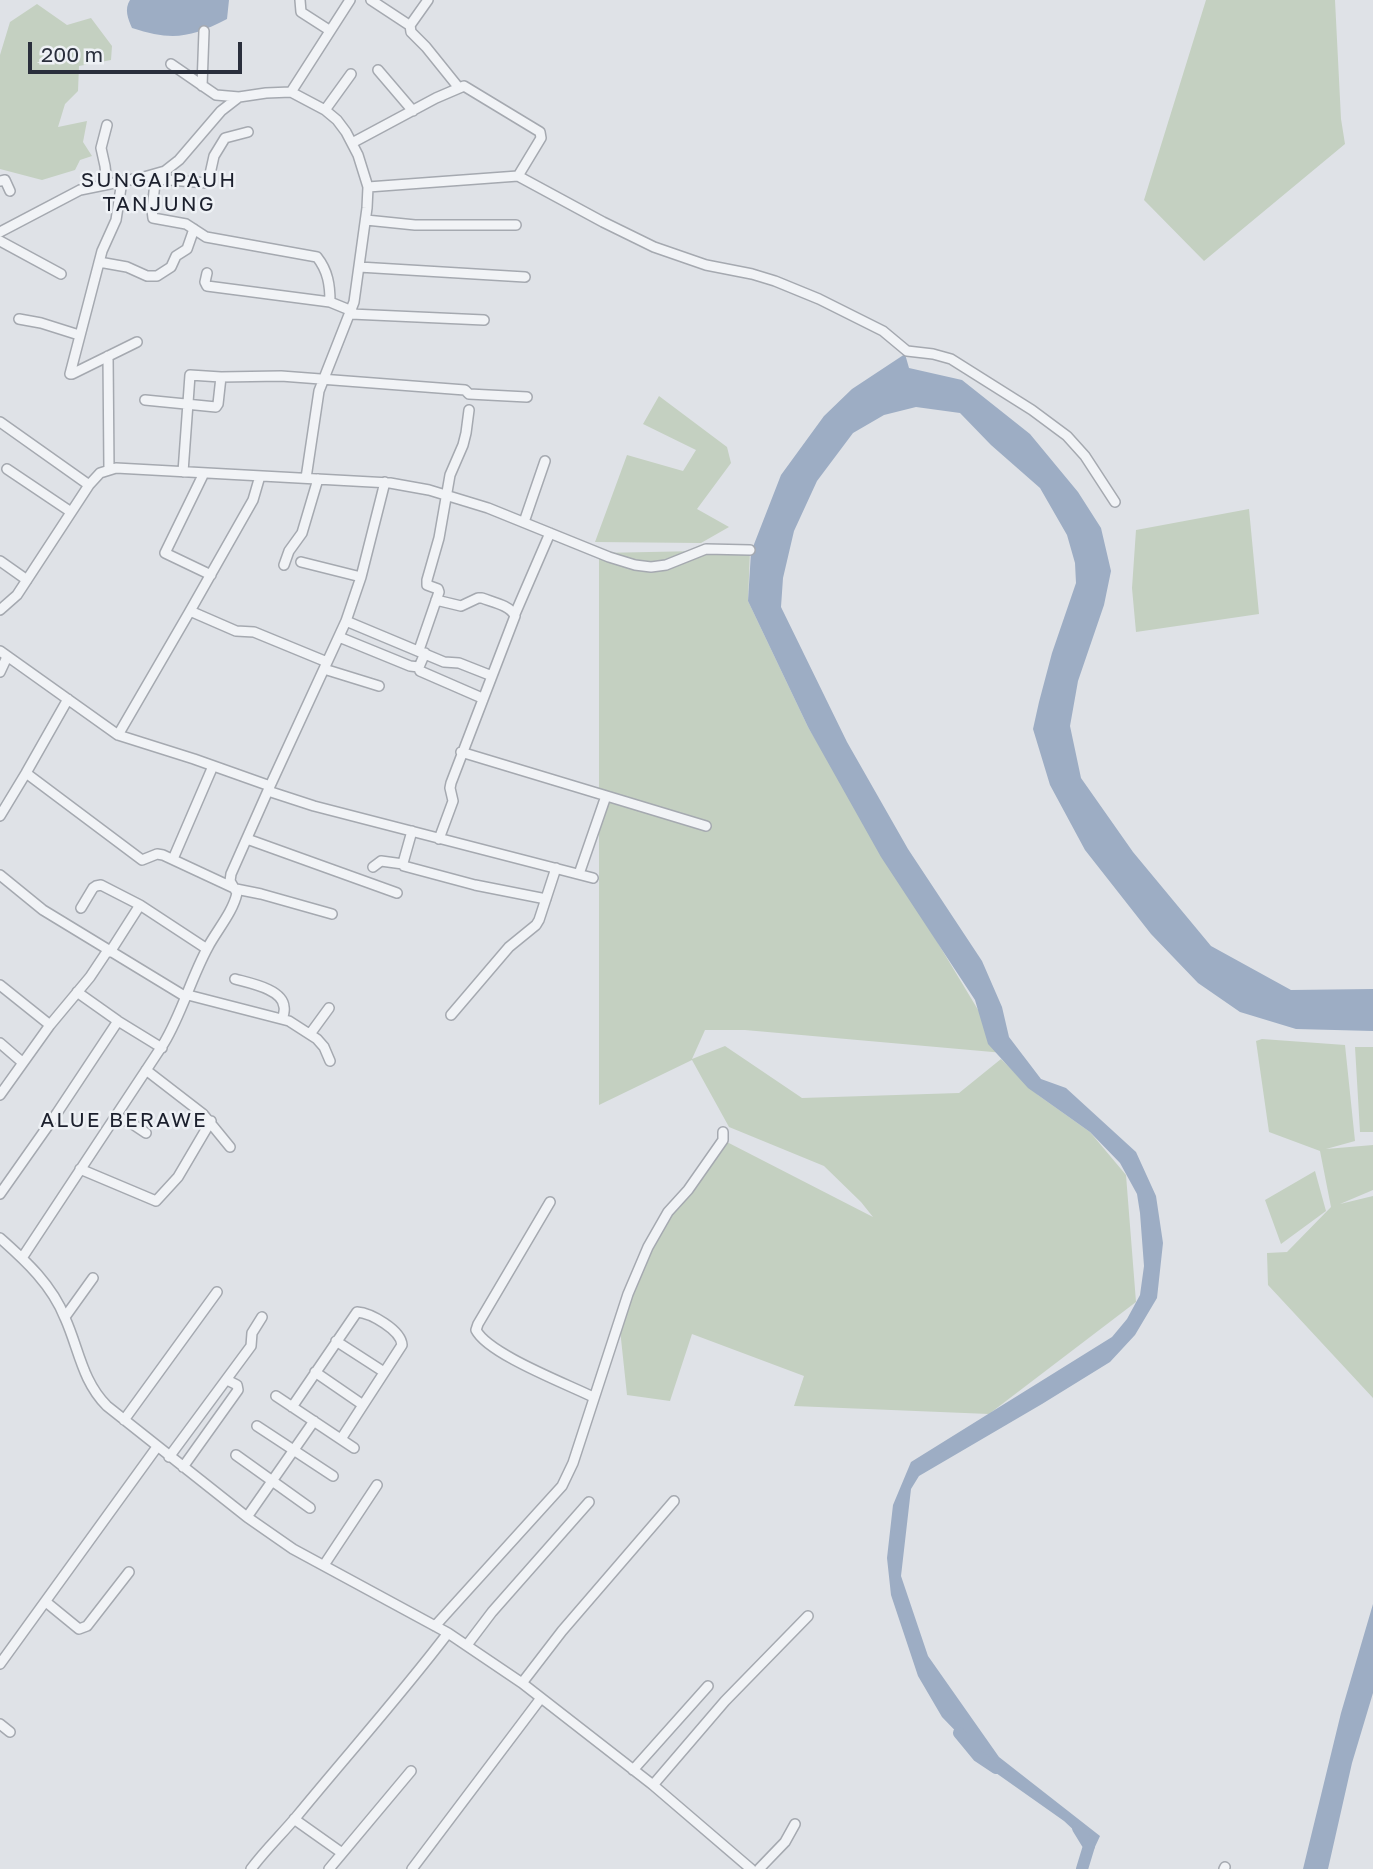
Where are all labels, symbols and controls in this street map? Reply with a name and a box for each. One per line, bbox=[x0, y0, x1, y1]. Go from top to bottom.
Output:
scale bar bbox=[32, 28, 245, 72]
text: 200 m bbox=[41, 41, 103, 67]
district label: SUNGAIPAUH TANJUNG bbox=[82, 167, 236, 217]
district label: ALUE BERAWE bbox=[42, 1107, 206, 1133]

